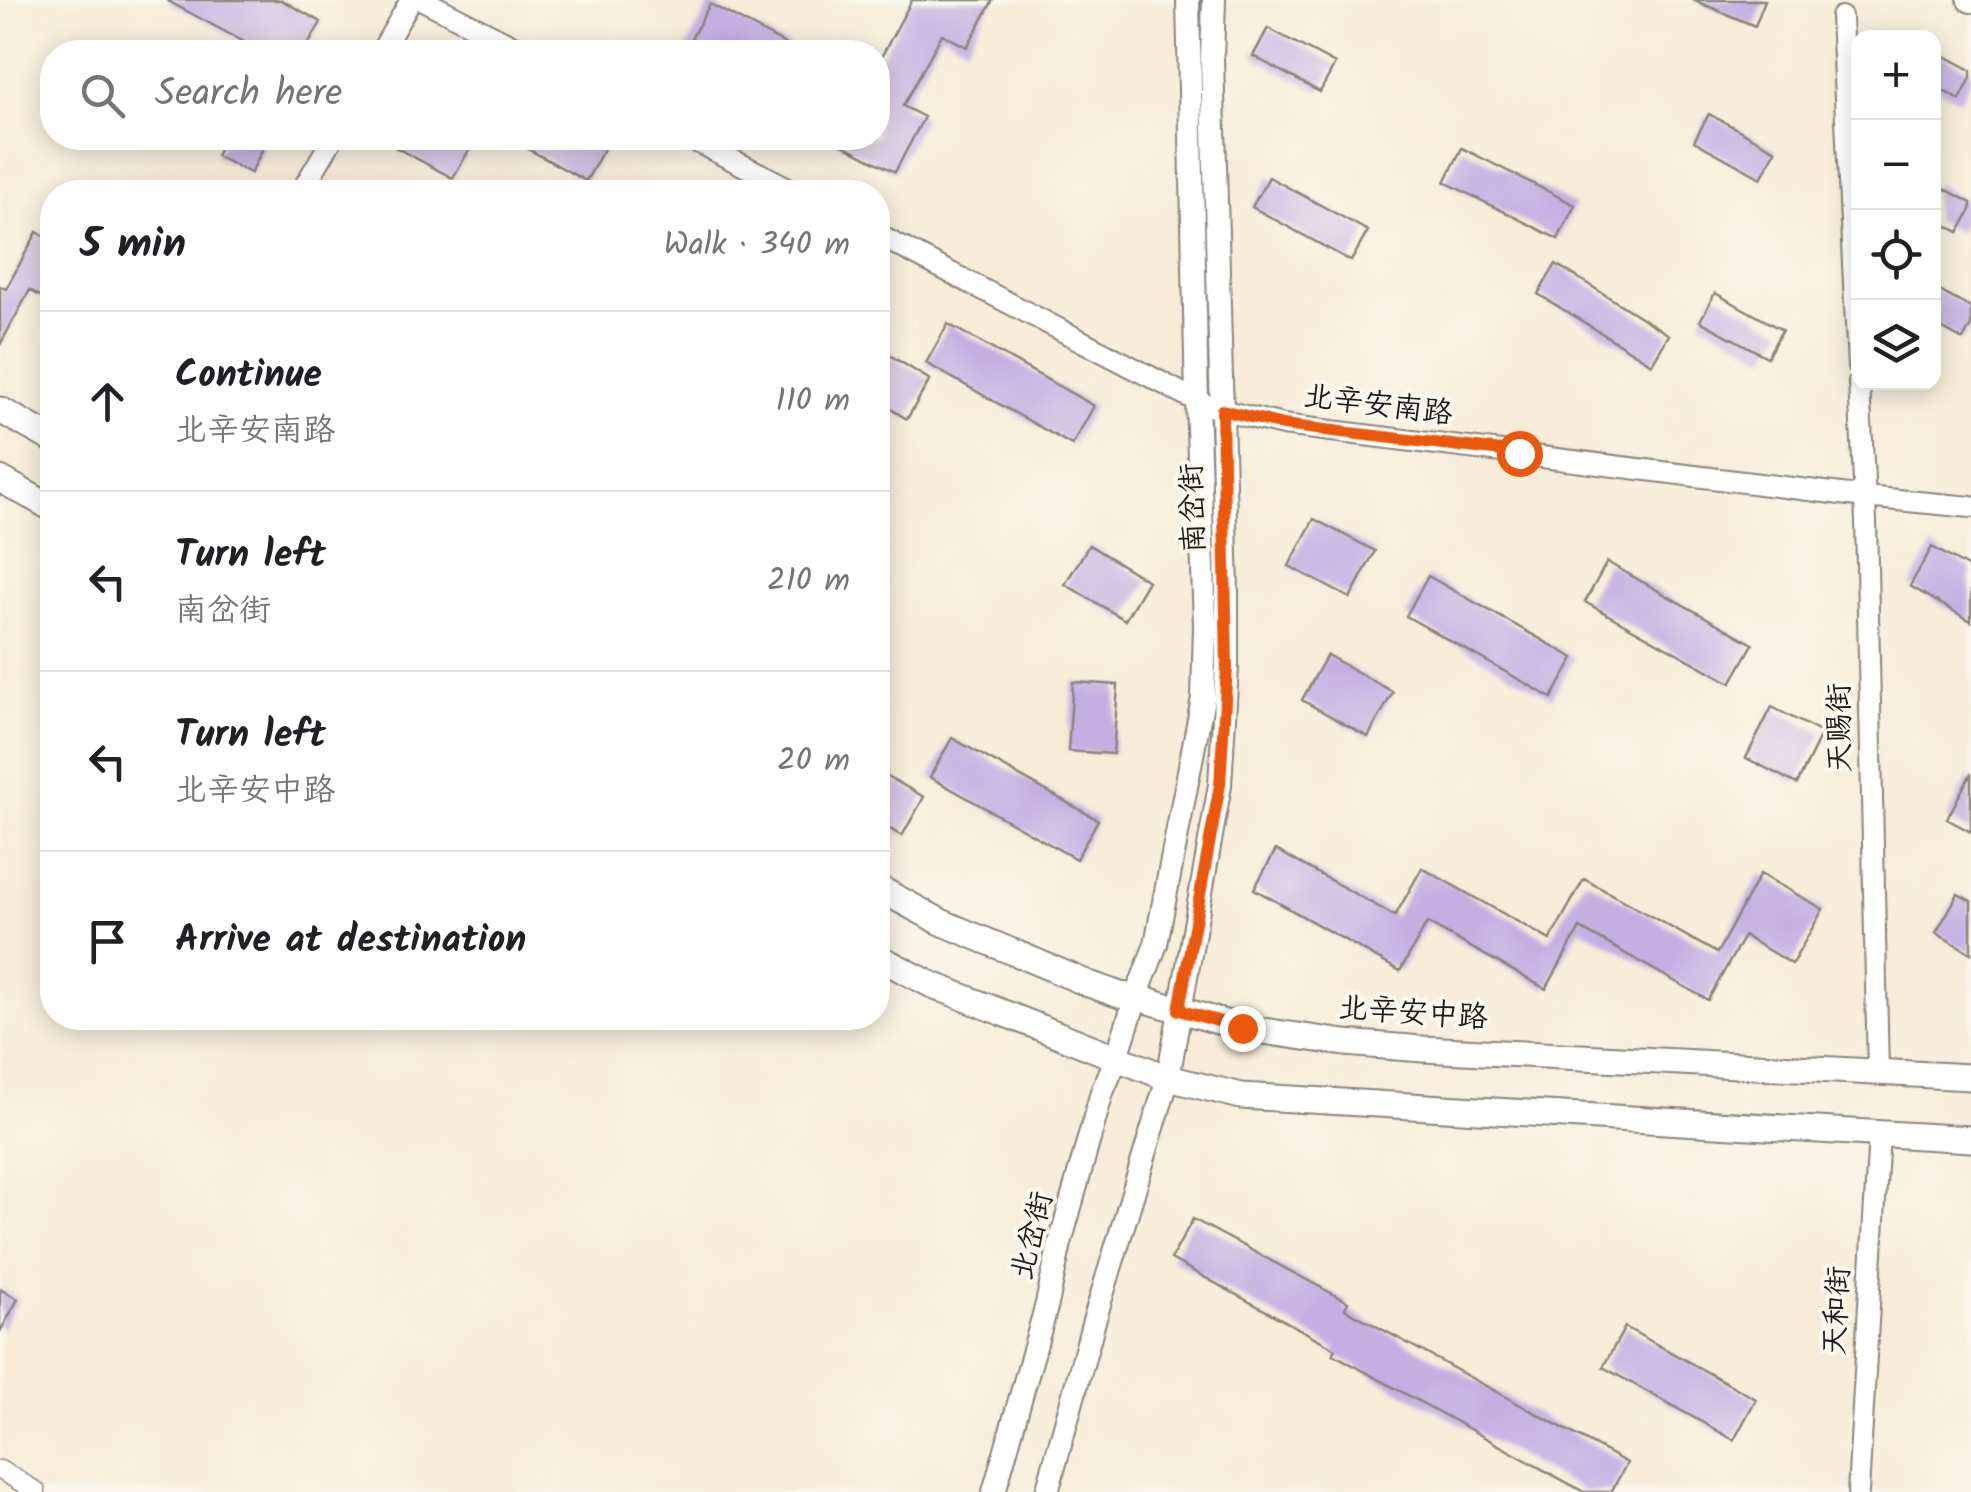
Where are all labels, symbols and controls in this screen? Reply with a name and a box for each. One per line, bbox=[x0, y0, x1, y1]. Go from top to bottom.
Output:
map controls bbox=[1851, 30, 1941, 390]
button: + bbox=[1851, 30, 1941, 120]
search box bbox=[40, 40, 890, 150]
text: Search here bbox=[155, 65, 342, 125]
icon: search bbox=[75, 68, 130, 123]
button: − bbox=[1851, 120, 1941, 210]
button: locate bbox=[1851, 210, 1941, 300]
text: 5 min bbox=[80, 212, 186, 279]
text: Walk · 340 m bbox=[664, 220, 850, 271]
button: layers bbox=[1851, 300, 1941, 390]
text: Continue bbox=[175, 346, 322, 406]
street label: 北辛安南路 bbox=[1301, 373, 1455, 439]
icon: ahead bbox=[80, 374, 135, 429]
text: 110 m bbox=[776, 376, 850, 427]
text: 北辛安南路 bbox=[175, 406, 335, 457]
route start bbox=[1497, 431, 1543, 477]
street label: 南岔街 bbox=[1168, 462, 1220, 554]
text: Turn left bbox=[175, 526, 326, 586]
icon: left bbox=[80, 554, 135, 609]
text: 210 m bbox=[767, 556, 850, 607]
text: 南岔街 bbox=[175, 586, 271, 637]
street label: 天赐街 bbox=[1816, 683, 1866, 773]
text: Turn left bbox=[175, 706, 326, 766]
icon: left bbox=[80, 734, 135, 789]
text: 20 m bbox=[777, 736, 850, 787]
text: 北辛安中路 bbox=[175, 766, 335, 817]
text: Arrive at destination bbox=[175, 911, 526, 971]
icon: arrive bbox=[80, 914, 135, 969]
street label: 北辛安中路 bbox=[1337, 985, 1489, 1043]
route end bbox=[1220, 1006, 1266, 1052]
street label: 北岔街 bbox=[999, 1187, 1067, 1285]
street label: 天和街 bbox=[1812, 1265, 1864, 1357]

